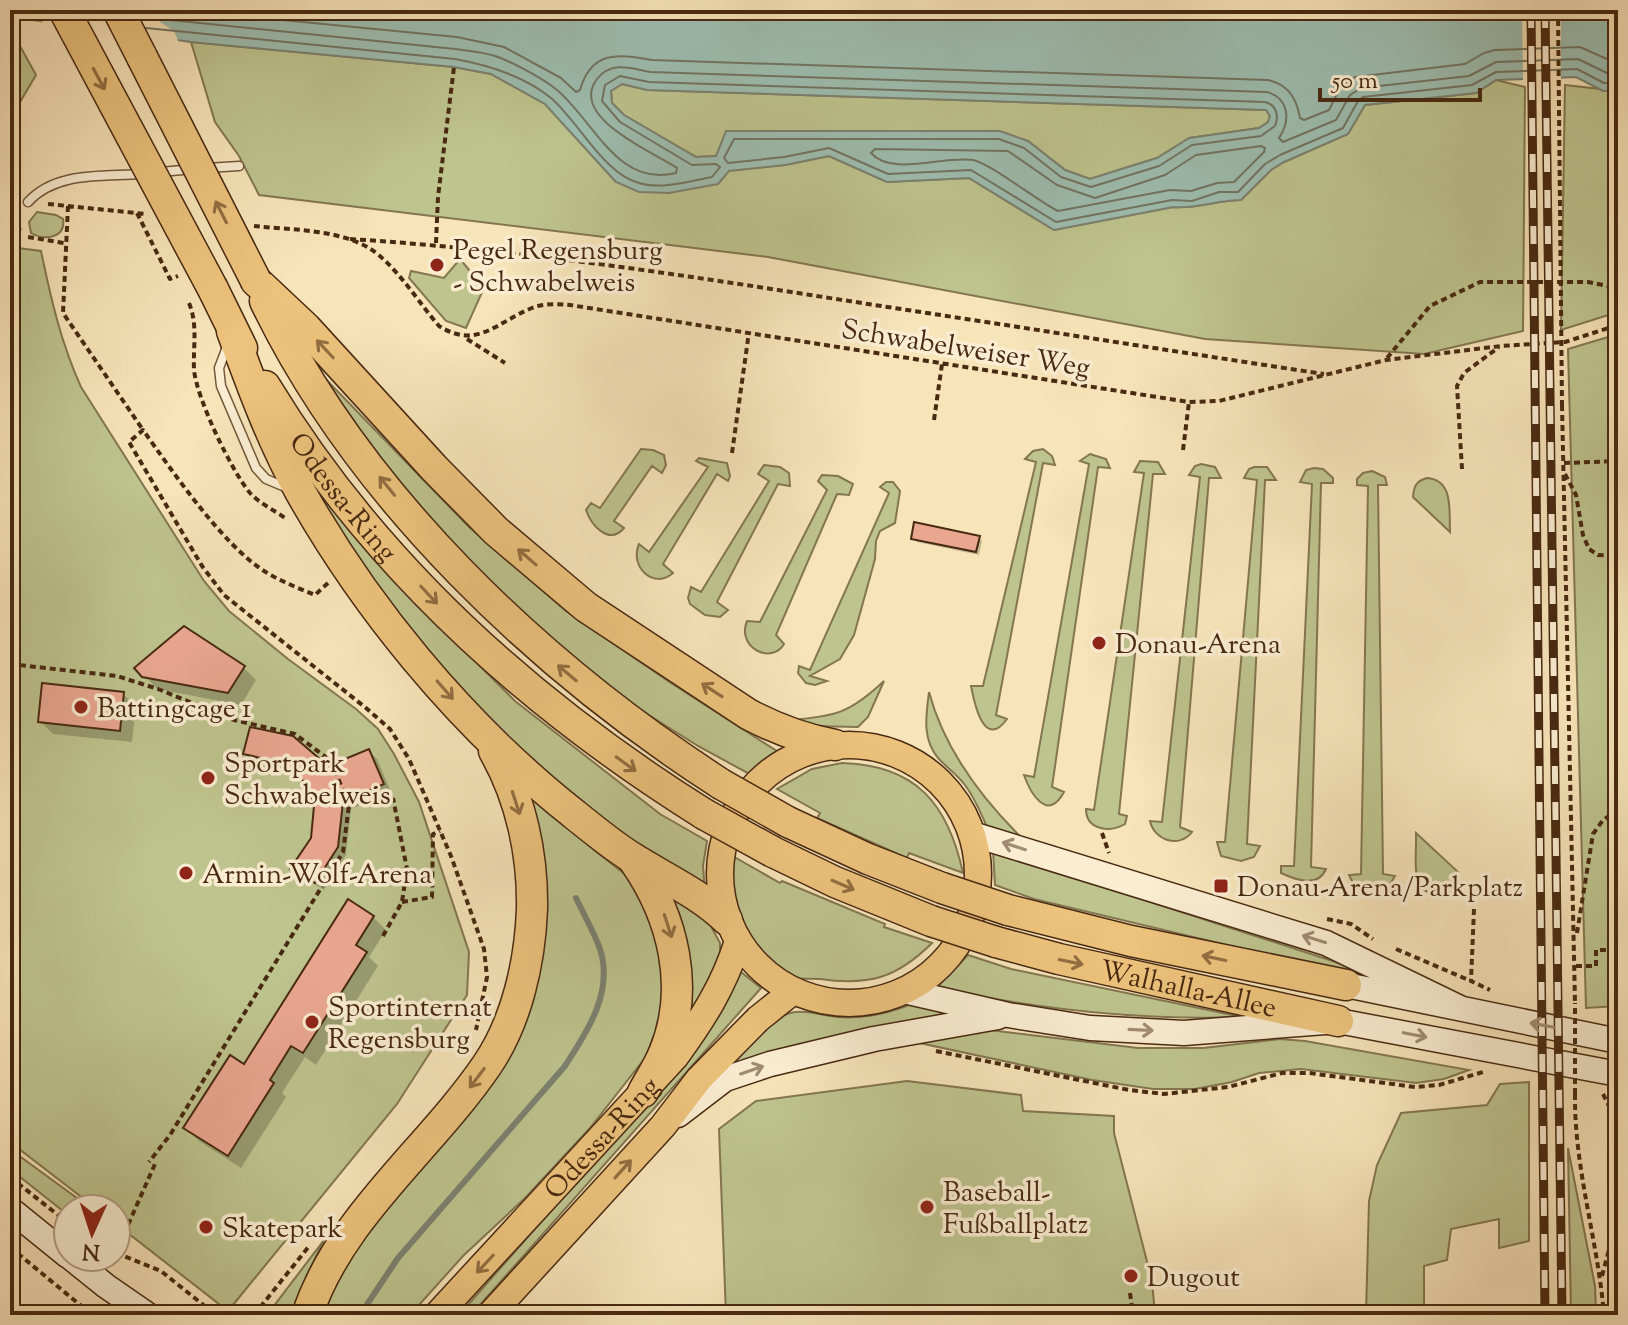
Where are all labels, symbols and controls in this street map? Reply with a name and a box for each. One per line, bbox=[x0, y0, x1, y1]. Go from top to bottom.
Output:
scale bar bbox=[1320, 52, 1480, 102]
text: 50 m bbox=[1330, 65, 1378, 99]
one-way arrow bbox=[92, 67, 108, 91]
one-way arrow bbox=[212, 200, 228, 224]
place label: Pegel Regensburg - Schwabelweis bbox=[453, 232, 663, 304]
marker: Pegel Regensburg - Schwabelweis bbox=[428, 256, 446, 274]
street label: Schwabelweiser Weg bbox=[838, 311, 1093, 389]
one-way arrow bbox=[316, 339, 335, 359]
street label: Odessa-Ring bbox=[278, 426, 405, 572]
one-way arrow bbox=[378, 476, 395, 497]
one-way arrow bbox=[517, 548, 537, 566]
one-way arrow bbox=[419, 585, 437, 605]
place label: Donau-Arena bbox=[1115, 626, 1281, 666]
marker: Donau-Arena bbox=[1090, 634, 1108, 652]
one-way arrow bbox=[558, 664, 578, 682]
one-way arrow bbox=[435, 679, 453, 699]
one-way arrow bbox=[701, 682, 724, 698]
place label: Battingcage 1 bbox=[97, 690, 251, 730]
marker: Battingcage 1 bbox=[72, 698, 90, 716]
place label: Sportpark Schwabelweis bbox=[224, 745, 391, 817]
one-way arrow bbox=[615, 755, 637, 772]
marker: Sportpark Schwabelweis bbox=[199, 769, 217, 787]
one-way arrow bbox=[509, 790, 524, 815]
one-way arrow bbox=[1002, 838, 1027, 853]
place label: Armin-Wolf-Arena bbox=[202, 856, 432, 896]
marker: Armin-Wolf-Arena bbox=[177, 864, 195, 882]
place label: Donau-Arena/Parkplatz bbox=[1237, 869, 1523, 909]
marker: Donau-Arena/Parkplatz bbox=[1212, 877, 1230, 895]
one-way arrow bbox=[830, 879, 855, 894]
one-way arrow bbox=[661, 913, 676, 938]
one-way arrow bbox=[1301, 931, 1327, 946]
one-way arrow bbox=[1202, 949, 1228, 964]
street label: Walhalla-Allee bbox=[1096, 952, 1280, 1030]
one-way arrow bbox=[1058, 955, 1084, 970]
place label: Sportinternat Regensburg bbox=[328, 989, 492, 1061]
marker: Sportinternat Regensburg bbox=[303, 1013, 321, 1031]
one-way arrow bbox=[1529, 1017, 1555, 1032]
one-way arrow bbox=[1127, 1023, 1154, 1038]
one-way arrow bbox=[1402, 1029, 1427, 1044]
one-way arrow bbox=[739, 1062, 764, 1077]
one-way arrow bbox=[469, 1067, 486, 1088]
street label: Odessa-Ring bbox=[536, 1069, 670, 1210]
one-way arrow bbox=[614, 1160, 632, 1180]
place label: Baseball- Fußballplatz bbox=[943, 1174, 1088, 1246]
north arrow bbox=[52, 1193, 132, 1273]
marker: Baseball- Fußballplatz bbox=[918, 1198, 936, 1216]
place label: Skatepark bbox=[222, 1210, 343, 1250]
marker: Skatepark bbox=[197, 1218, 215, 1236]
text: N bbox=[81, 1234, 101, 1266]
one-way arrow bbox=[477, 1253, 495, 1273]
place label: Dugout bbox=[1147, 1259, 1240, 1299]
marker: Dugout bbox=[1122, 1267, 1140, 1285]

